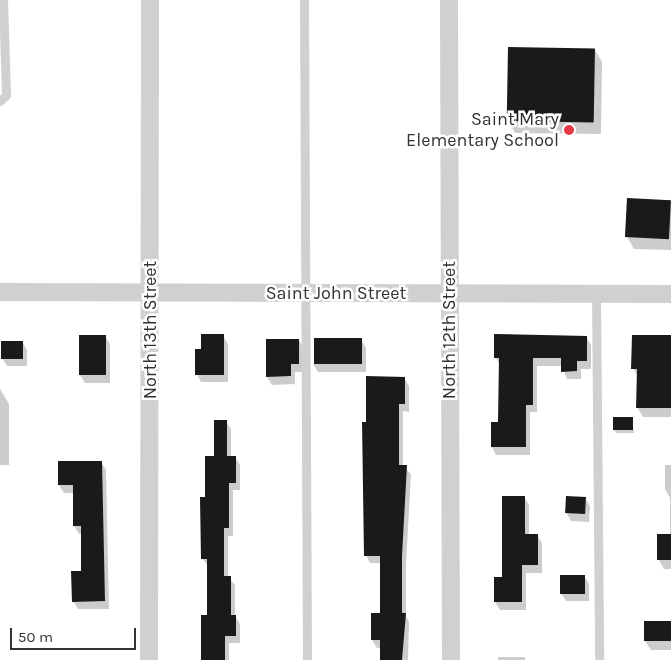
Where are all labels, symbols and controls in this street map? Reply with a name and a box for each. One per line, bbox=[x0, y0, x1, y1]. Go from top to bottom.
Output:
place label: Saint Mary Elementary School bbox=[406, 109, 559, 152]
marker: Saint Mary Elementary School bbox=[563, 124, 575, 136]
street label: North 13th Street bbox=[139, 261, 161, 399]
street label: North 12th Street bbox=[438, 261, 460, 399]
street label: Saint John Street bbox=[266, 282, 406, 304]
scale bar bbox=[12, 618, 139, 650]
text: 50 m bbox=[18, 628, 53, 646]

